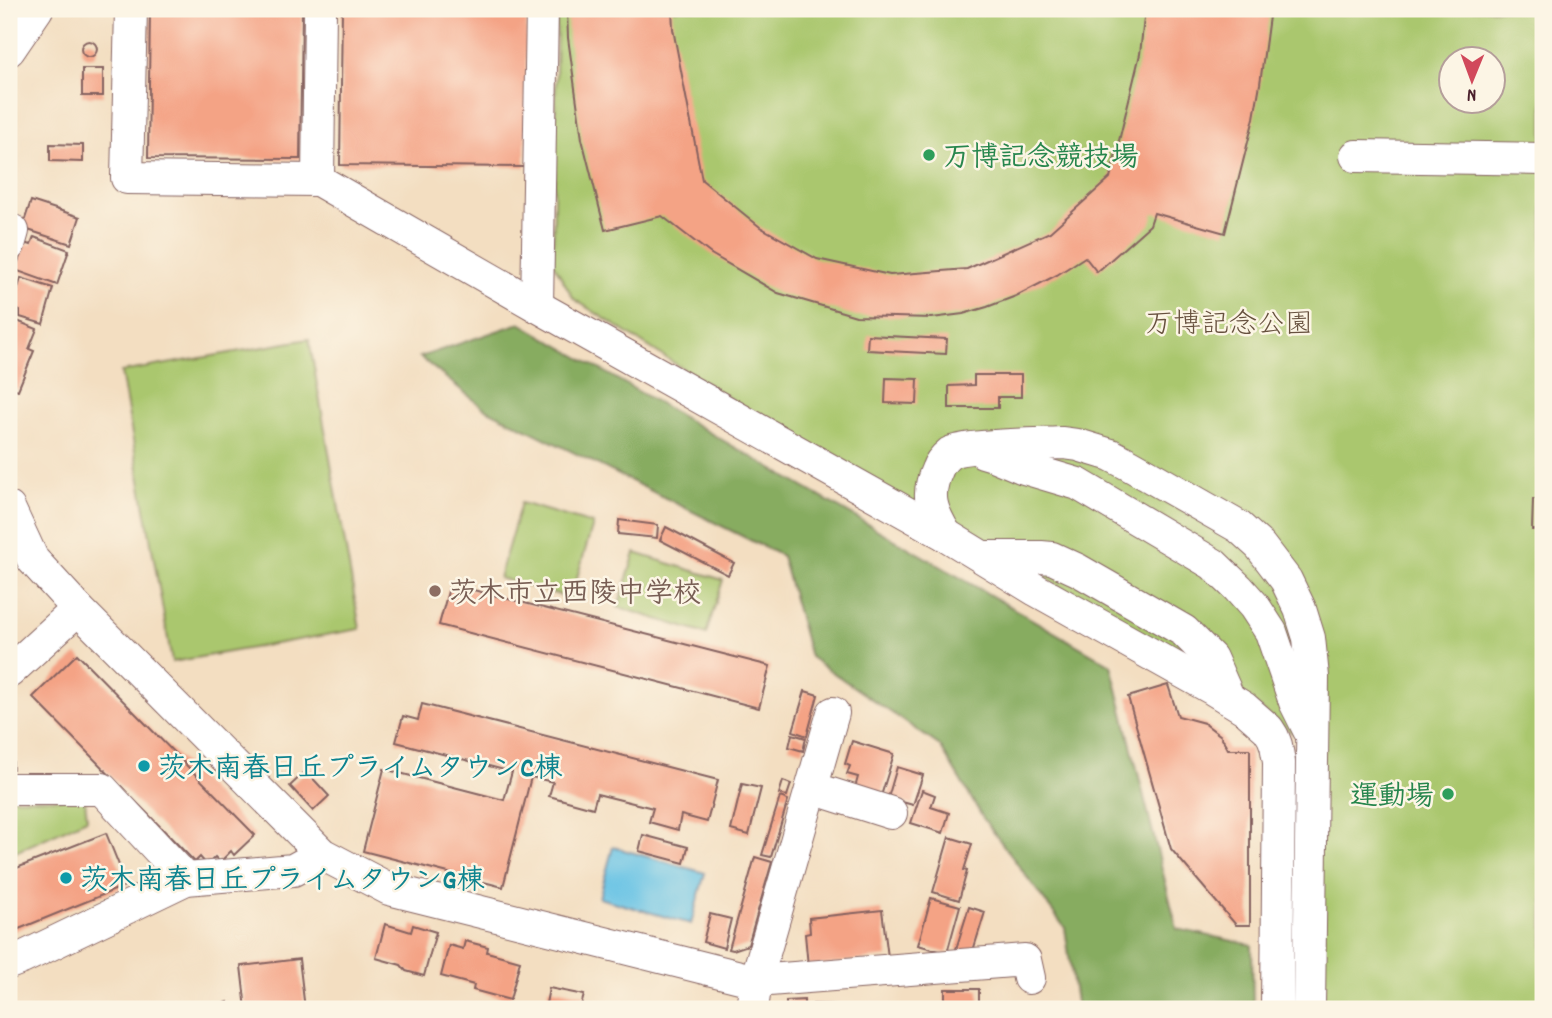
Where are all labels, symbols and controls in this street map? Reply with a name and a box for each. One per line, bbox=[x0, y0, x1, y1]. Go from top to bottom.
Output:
north arrow bbox=[1436, 46, 1506, 116]
text: N bbox=[1467, 80, 1477, 107]
place label: 万博記念競技場 bbox=[943, 140, 1139, 180]
marker: 万博記念競技場 bbox=[921, 147, 937, 163]
park label: 万博記念公園 bbox=[1145, 307, 1313, 347]
place label: 茨木市立西陵中学校 bbox=[449, 576, 701, 616]
marker: 茨木市立西陵中学校 bbox=[427, 583, 443, 599]
place label: 茨木南春日丘プライムタウンC棟 bbox=[158, 751, 562, 791]
marker: 茨木南春日丘プライムタウンC棟 bbox=[136, 758, 152, 774]
place label: 運動場 bbox=[1350, 779, 1434, 819]
marker: 運動場 bbox=[1440, 786, 1456, 802]
place label: 茨木南春日丘プライムタウンG棟 bbox=[80, 863, 484, 903]
marker: 茨木南春日丘プライムタウンG棟 bbox=[58, 870, 74, 886]

